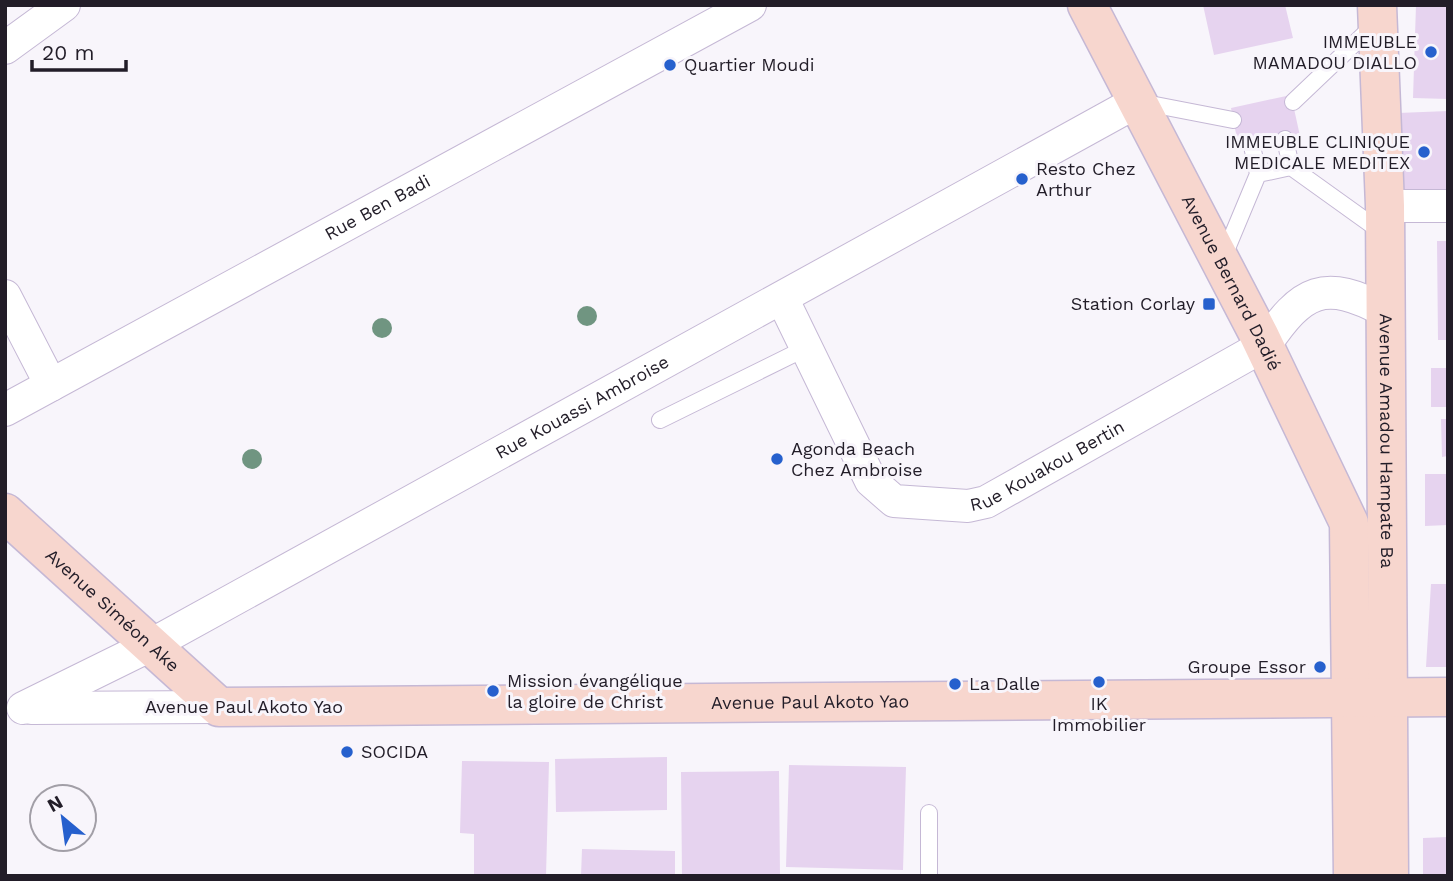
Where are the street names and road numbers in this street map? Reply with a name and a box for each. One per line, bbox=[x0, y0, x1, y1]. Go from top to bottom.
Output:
street label: Rue Ben Badi bbox=[321, 170, 434, 244]
street label: Avenue Bernard Dadié bbox=[1178, 191, 1285, 374]
street label: Avenue Amadou Hampate Ba bbox=[1376, 313, 1398, 569]
street label: Rue Kouassi Ambroise bbox=[492, 351, 672, 463]
street label: Rue Kouakou Bertin bbox=[968, 415, 1128, 515]
street label: Avenue Siméon Ake bbox=[42, 544, 184, 676]
street label: Avenue Paul Akoto Yao bbox=[711, 690, 909, 713]
street label: Avenue Paul Akoto Yao bbox=[145, 696, 343, 717]

